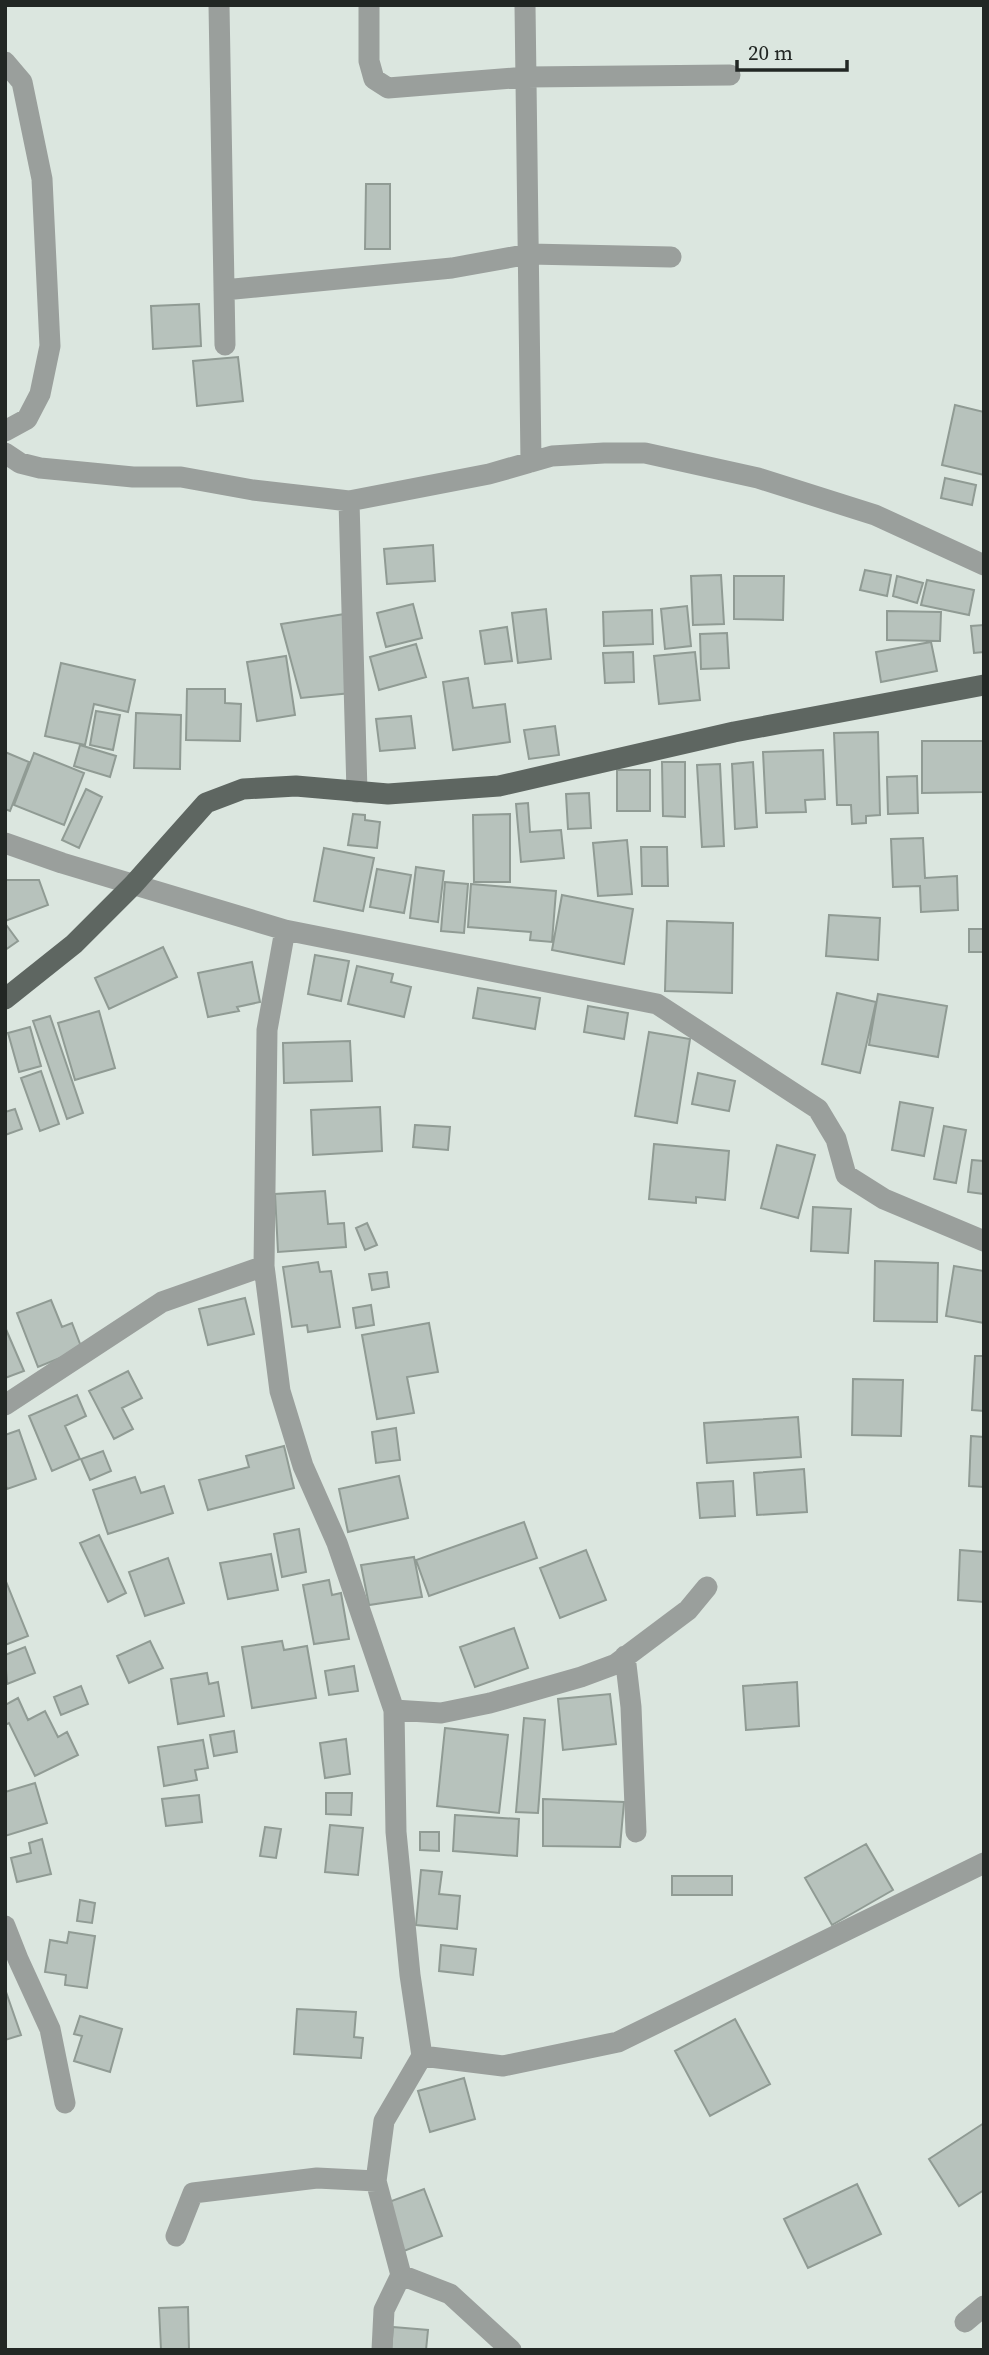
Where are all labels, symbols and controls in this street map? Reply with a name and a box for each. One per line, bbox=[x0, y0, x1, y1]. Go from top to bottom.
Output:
scale bar bbox=[737, 28, 847, 72]
text: 20 m bbox=[748, 38, 793, 67]

